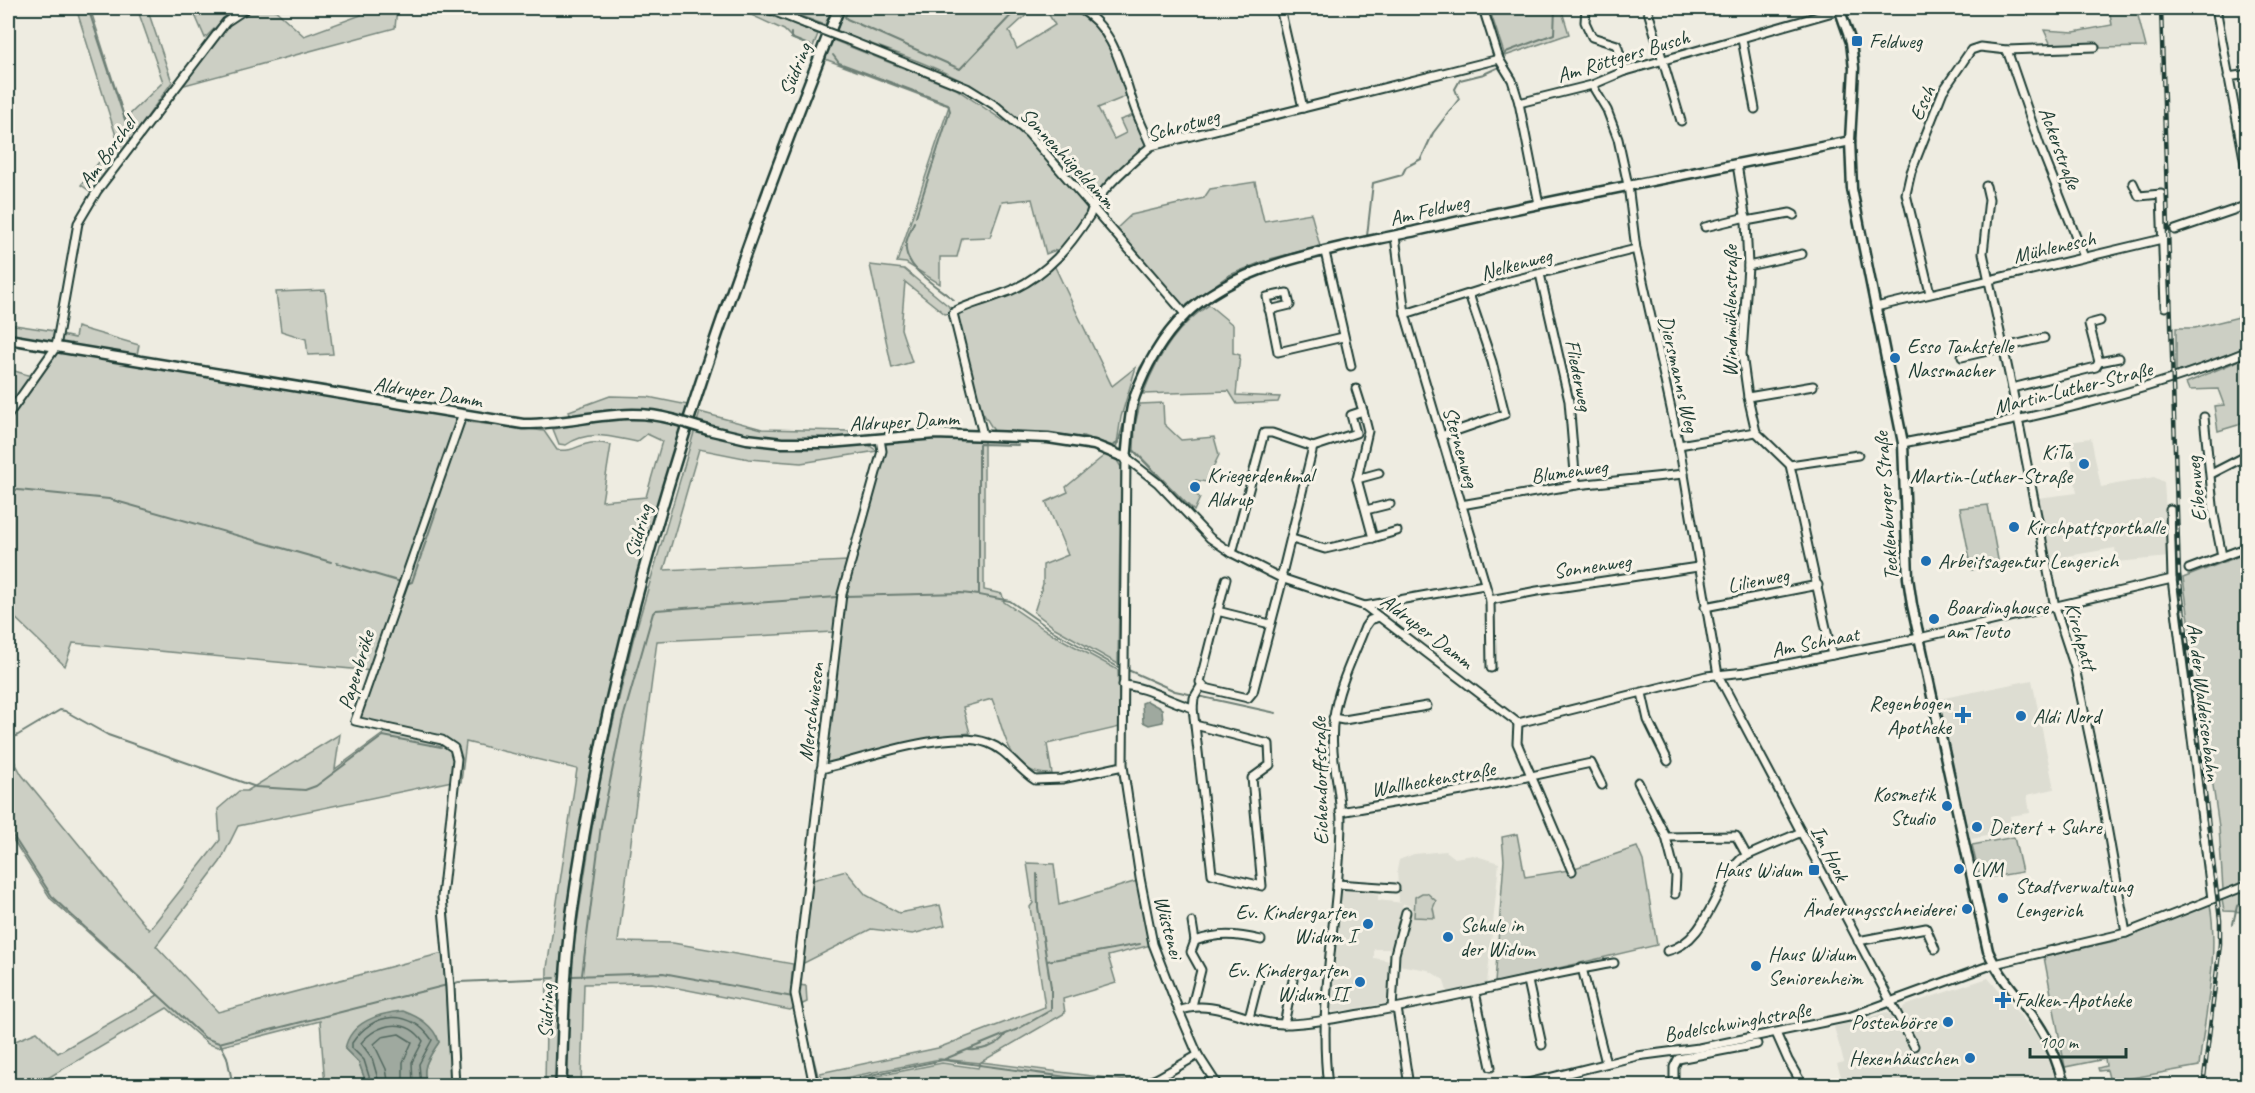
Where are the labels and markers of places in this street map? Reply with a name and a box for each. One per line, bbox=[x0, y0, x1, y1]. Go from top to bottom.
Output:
place label: Feldweg bbox=[1869, 28, 1924, 54]
marker: Feldweg bbox=[1850, 34, 1864, 48]
place label: Esso Tankstelle Nassmacher bbox=[1907, 333, 2015, 383]
marker: Esso Tankstelle Nassmacher bbox=[1888, 351, 1902, 365]
place label: KiTa Martin-Luther-Straße bbox=[1910, 439, 2074, 489]
marker: KiTa Martin-Luther-Straße bbox=[2077, 457, 2091, 471]
place label: Kriegerdenkmal Aldrup bbox=[1207, 462, 1317, 512]
marker: Kriegerdenkmal Aldrup bbox=[1188, 480, 1202, 494]
place label: Kirchpattsporthalle bbox=[2026, 514, 2166, 540]
marker: Kirchpattsporthalle bbox=[2007, 520, 2021, 534]
place label: Arbeitsagentur Lengerich bbox=[1938, 548, 2119, 574]
marker: Arbeitsagentur Lengerich bbox=[1919, 554, 1933, 568]
place label: Boardinghouse am Teuto bbox=[1946, 594, 2049, 644]
marker: Boardinghouse am Teuto bbox=[1927, 612, 1941, 626]
place label: Regenbogen Apotheke bbox=[1869, 690, 1952, 740]
place label: Aldi Nord bbox=[2033, 703, 2104, 729]
marker: Regenbogen Apotheke bbox=[1956, 708, 1970, 722]
marker: Aldi Nord bbox=[2014, 709, 2028, 723]
place label: Kosmetik Studio bbox=[1873, 781, 1937, 831]
marker: Kosmetik Studio bbox=[1940, 799, 1954, 813]
place label: Deitert + Suhre bbox=[1989, 814, 2103, 840]
marker: Deitert + Suhre bbox=[1970, 820, 1984, 834]
place label: LVM bbox=[1971, 856, 2004, 882]
place label: Haus Widum bbox=[1714, 857, 1803, 883]
marker: LVM bbox=[1952, 862, 1966, 876]
marker: Haus Widum bbox=[1807, 863, 1821, 877]
place label: Stadtverwaltung Lengerich bbox=[2015, 873, 2134, 923]
marker: Stadtverwaltung Lengerich bbox=[1996, 891, 2010, 905]
place label: Änderungsschneiderei bbox=[1803, 896, 1958, 922]
place label: Ev. Kindergarten Widum I bbox=[1235, 899, 1361, 949]
marker: Änderungsschneiderei bbox=[1960, 902, 1974, 916]
place label: Schule in der Widum bbox=[1460, 912, 1537, 962]
marker: Ev. Kindergarten Widum I bbox=[1361, 917, 1375, 931]
marker: Schule in der Widum bbox=[1441, 930, 1455, 944]
place label: Haus Widum Seniorenheim bbox=[1768, 941, 1864, 991]
place label: Ev. Kindergarten Widum II bbox=[1227, 957, 1353, 1007]
marker: Haus Widum Seniorenheim bbox=[1749, 959, 1763, 973]
marker: Ev. Kindergarten Widum II bbox=[1353, 975, 1367, 989]
place label: Falken-Apotheke bbox=[2015, 987, 2132, 1013]
marker: Falken-Apotheke bbox=[1996, 993, 2010, 1007]
place label: Postenbörse bbox=[1851, 1009, 1938, 1035]
marker: Postenbörse bbox=[1941, 1015, 1955, 1029]
place label: Hexenhäuschen bbox=[1849, 1045, 1959, 1071]
marker: Hexenhäuschen bbox=[1963, 1051, 1977, 1065]

